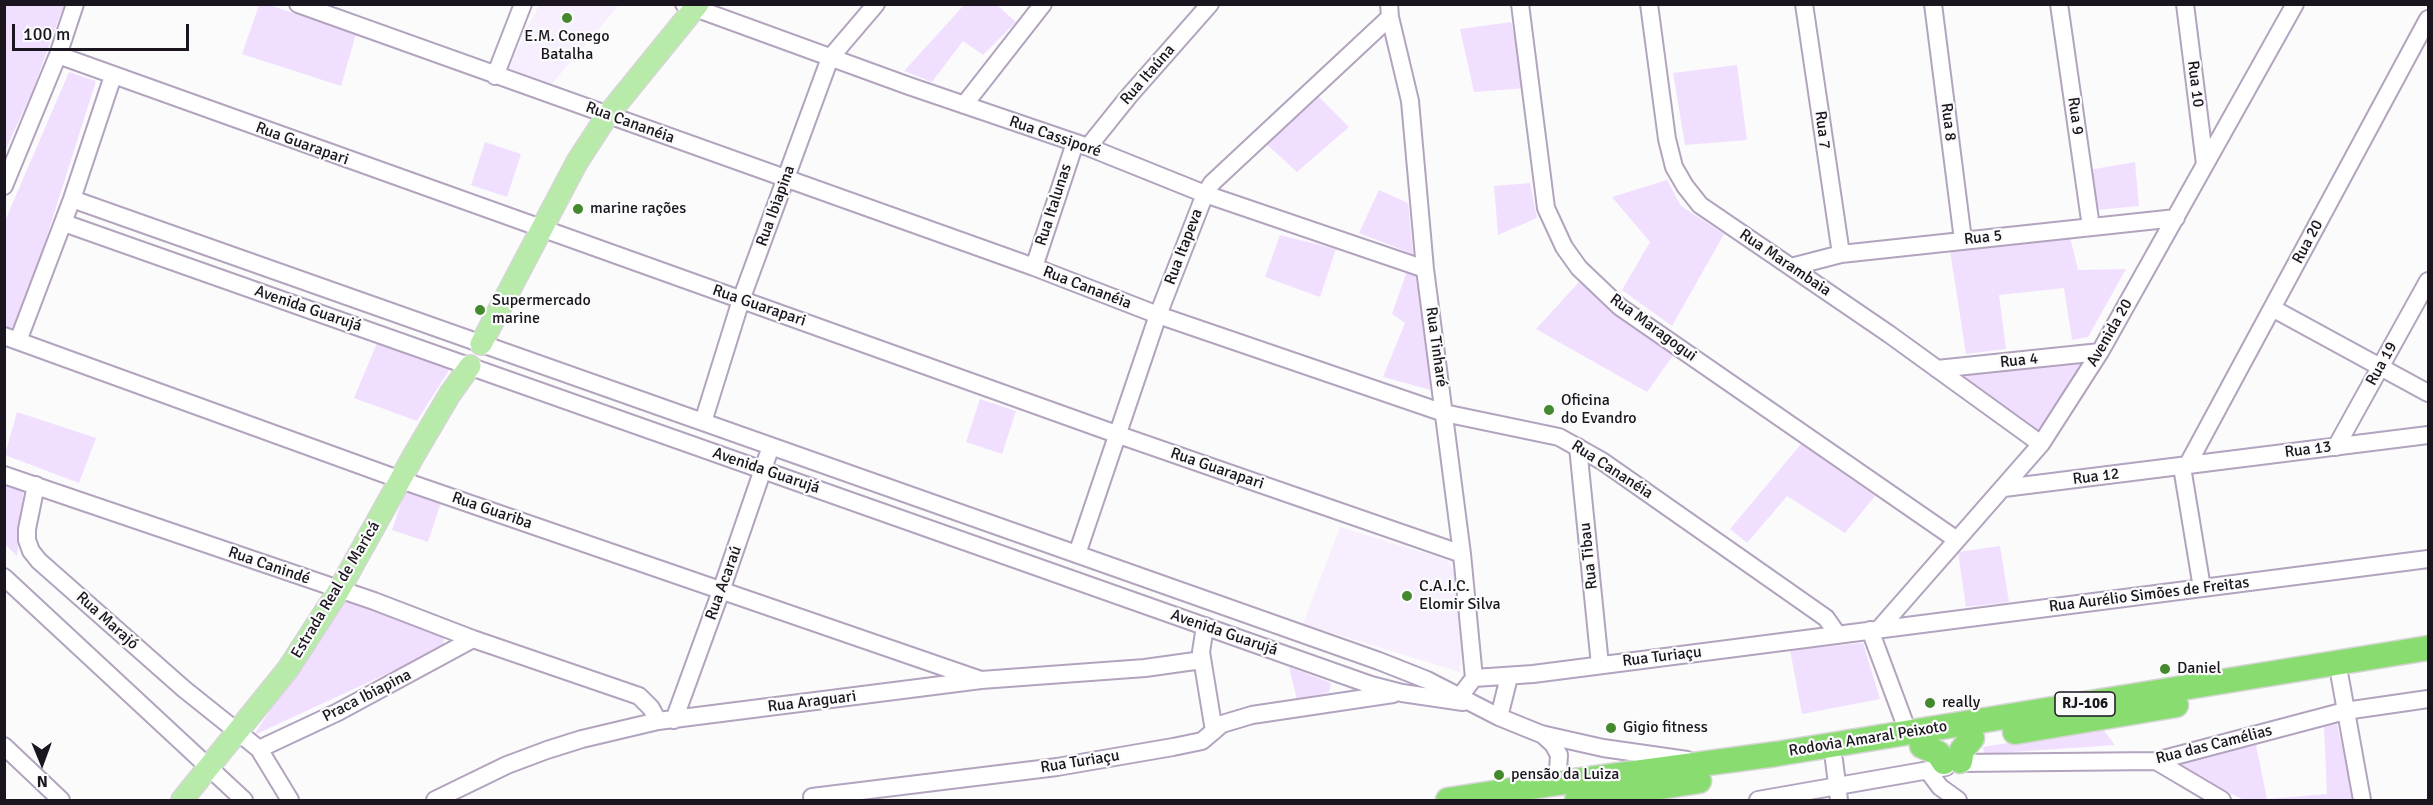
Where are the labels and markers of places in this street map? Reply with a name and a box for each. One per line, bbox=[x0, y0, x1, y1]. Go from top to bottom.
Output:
marker: E.M. Conego Batalha bbox=[560, 11, 574, 25]
place label: E.M. Conego Batalha bbox=[524, 27, 610, 65]
place label: marine rações bbox=[590, 199, 686, 219]
marker: marine rações bbox=[571, 202, 585, 216]
place label: Supermercado marine bbox=[492, 291, 591, 329]
marker: Supermercado marine bbox=[473, 303, 487, 317]
place label: Oficina do Evandro bbox=[1561, 391, 1637, 429]
marker: Oficina do Evandro bbox=[1542, 403, 1556, 417]
place label: C.A.I.C. Elomir Silva bbox=[1419, 577, 1501, 615]
marker: C.A.I.C. Elomir Silva bbox=[1400, 589, 1414, 603]
place label: Daniel bbox=[2177, 659, 2221, 679]
marker: Daniel bbox=[2158, 662, 2172, 676]
place label: really bbox=[1942, 693, 1980, 713]
marker: really bbox=[1923, 696, 1937, 710]
place label: Gigio fitness bbox=[1623, 718, 1708, 738]
marker: Gigio fitness bbox=[1604, 721, 1618, 735]
place label: pensão da Luiza bbox=[1511, 765, 1619, 785]
marker: pensão da Luiza bbox=[1492, 768, 1506, 782]

